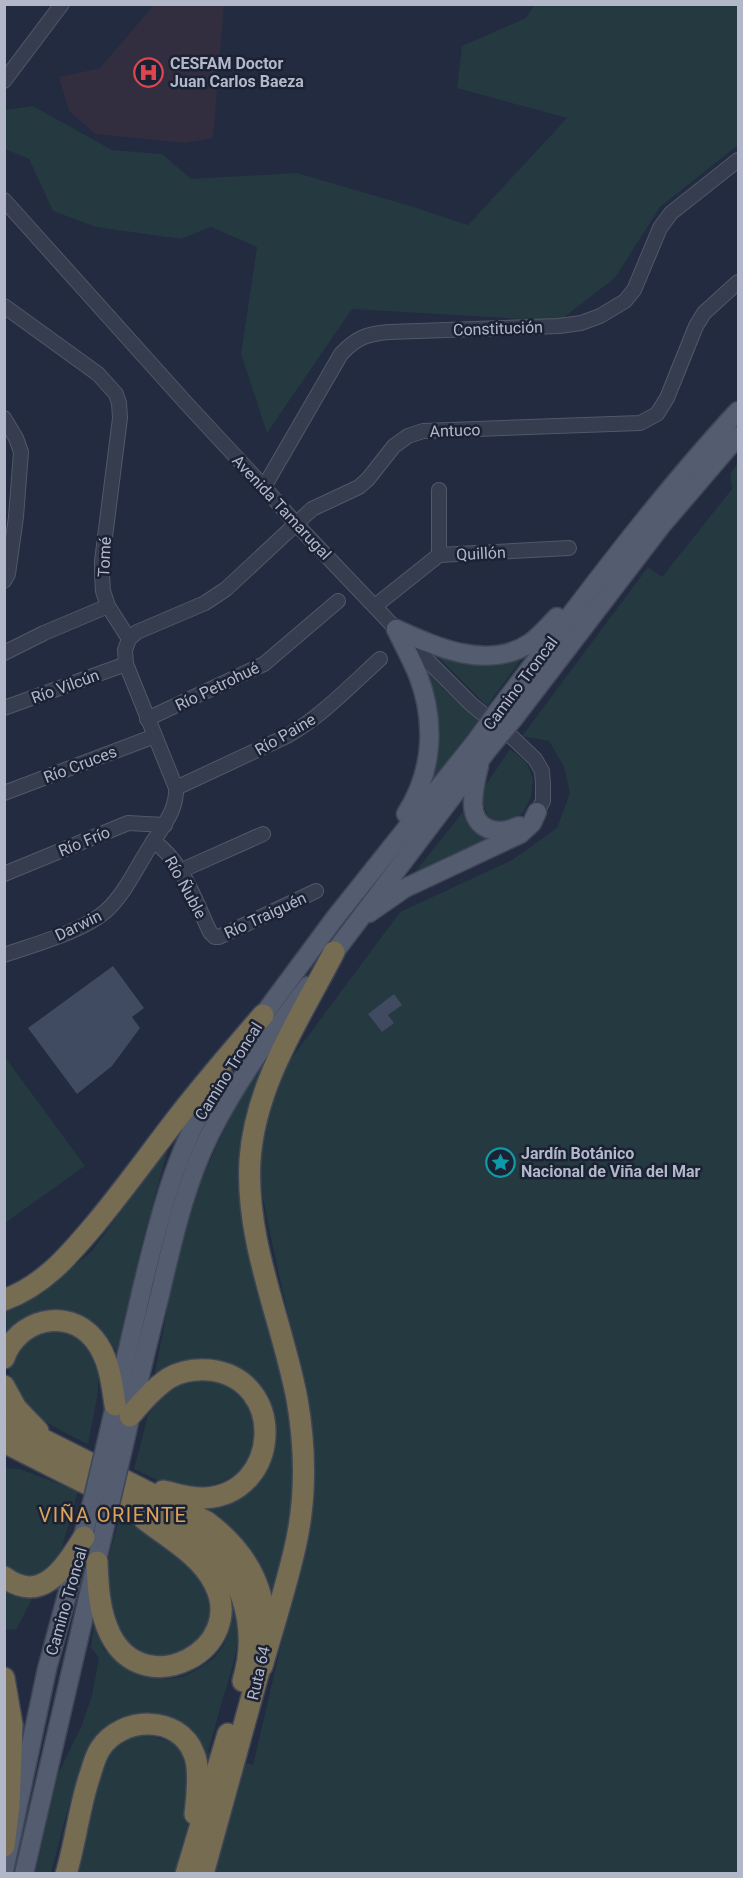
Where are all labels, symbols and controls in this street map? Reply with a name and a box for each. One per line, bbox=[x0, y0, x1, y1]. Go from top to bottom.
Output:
place label: CESFAM Doctor Juan Carlos Baeza bbox=[170, 54, 304, 91]
hospital icon: CESFAM Doctor Juan Carlos Baeza bbox=[133, 56, 165, 88]
street label: Constitución bbox=[453, 317, 543, 340]
street label: Antuco bbox=[429, 420, 481, 441]
street label: Avenida Tamarugal bbox=[228, 451, 335, 564]
street label: Tomé bbox=[94, 536, 115, 578]
street label: Quillón bbox=[456, 543, 506, 564]
street label: Camino Troncal bbox=[479, 633, 562, 734]
street label: Río Petrohué bbox=[172, 658, 262, 715]
street label: Río Vilcún bbox=[29, 665, 102, 708]
street label: Río Paine bbox=[252, 709, 319, 759]
street label: Río Cruces bbox=[41, 742, 119, 787]
street label: Río Frío bbox=[56, 823, 113, 860]
street label: Río Ñuble bbox=[161, 852, 211, 922]
street label: Río Traiguén bbox=[221, 888, 309, 943]
street label: Darwin bbox=[52, 906, 105, 945]
street label: Camino Troncal bbox=[191, 1019, 266, 1124]
place label: Jardín Botánico Nacional de Viña del Mar bbox=[521, 1144, 700, 1181]
place icon: Jardín Botánico Nacional de Viña del Mar bbox=[484, 1146, 516, 1178]
district label: VIÑA ORIENTE bbox=[39, 1503, 187, 1527]
street label: Camino Troncal bbox=[42, 1545, 91, 1657]
street label: Ruta 64 bbox=[243, 1644, 274, 1702]

